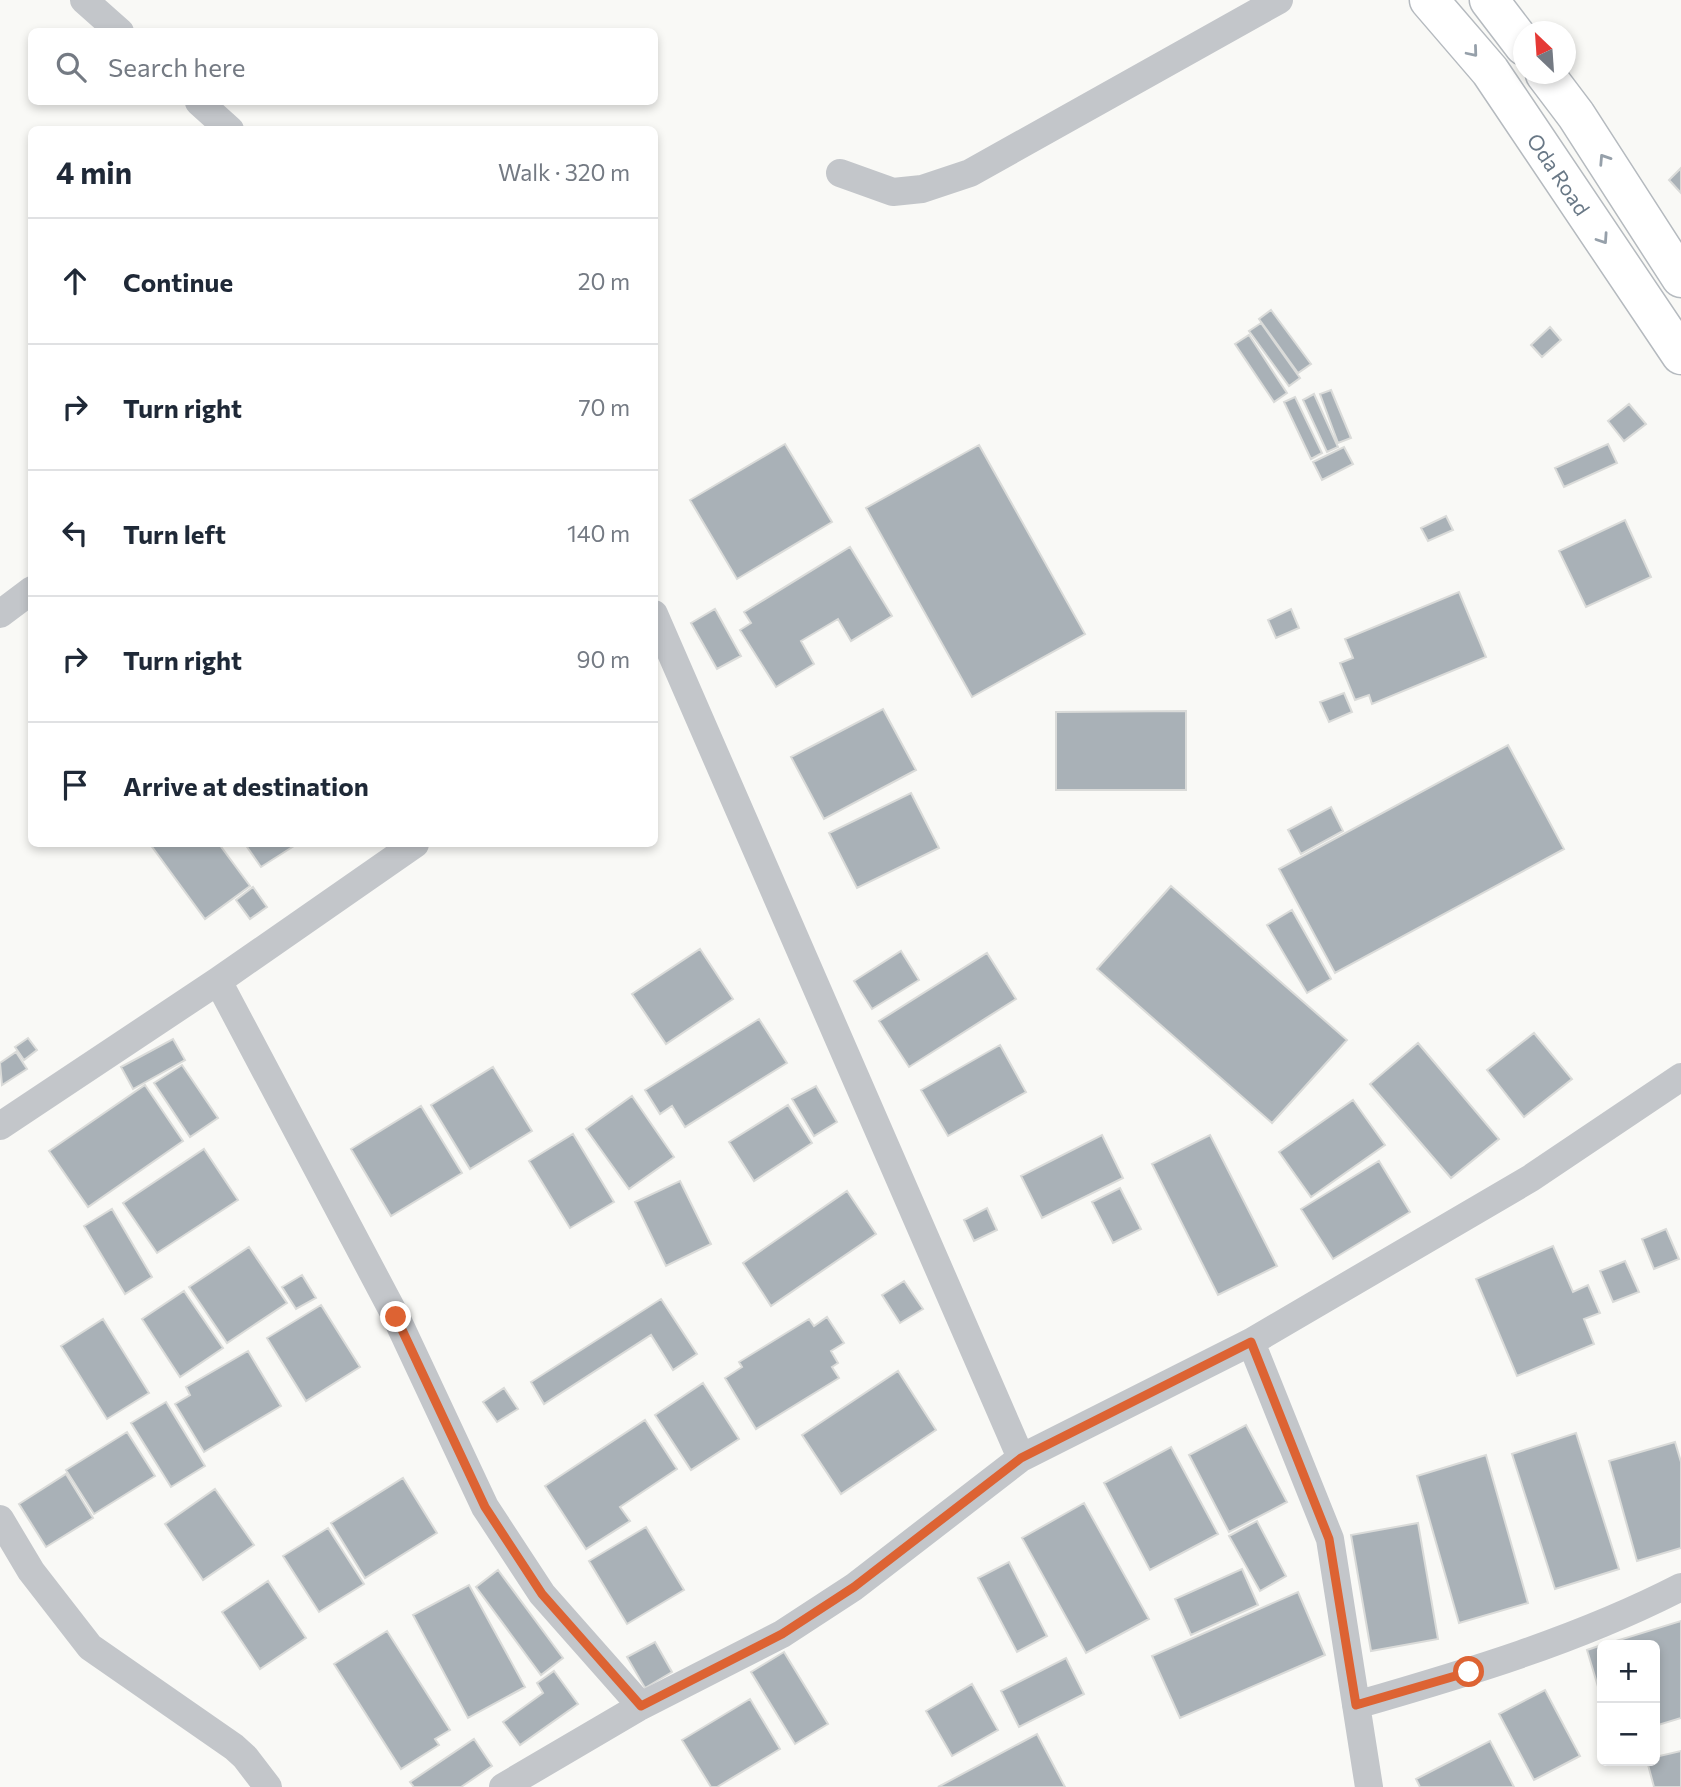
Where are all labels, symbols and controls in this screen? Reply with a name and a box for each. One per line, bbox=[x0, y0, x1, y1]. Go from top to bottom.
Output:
north arrow bbox=[1513, 21, 1576, 84]
search box bbox=[28, 28, 658, 105]
one-way arrow bbox=[1465, 44, 1478, 57]
icon: search bbox=[52, 48, 90, 86]
text: Search here bbox=[108, 51, 246, 82]
street label: Oda Road bbox=[1523, 128, 1595, 220]
text: 4 min bbox=[56, 153, 132, 190]
one-way arrow bbox=[1600, 154, 1613, 167]
text: Walk · 320 m bbox=[498, 158, 630, 186]
one-way arrow bbox=[1595, 231, 1607, 244]
icon: ahead bbox=[56, 262, 94, 300]
text: Continue bbox=[123, 266, 233, 297]
text: 20 m bbox=[578, 267, 630, 295]
icon: right bbox=[56, 388, 94, 426]
text: Turn right bbox=[123, 392, 242, 423]
text: 70 m bbox=[578, 393, 630, 421]
icon: left bbox=[56, 514, 94, 552]
text: Turn left bbox=[123, 518, 226, 549]
text: 140 m bbox=[567, 519, 630, 547]
icon: right bbox=[56, 640, 94, 678]
text: Turn right bbox=[123, 644, 242, 675]
text: 90 m bbox=[577, 645, 630, 673]
icon: arrive bbox=[56, 766, 94, 804]
text: Arrive at destination bbox=[123, 770, 369, 801]
route end bbox=[380, 1301, 411, 1332]
map controls bbox=[1597, 1640, 1660, 1766]
button: + bbox=[1597, 1640, 1660, 1703]
route start bbox=[1453, 1656, 1484, 1687]
button: − bbox=[1597, 1703, 1660, 1766]

